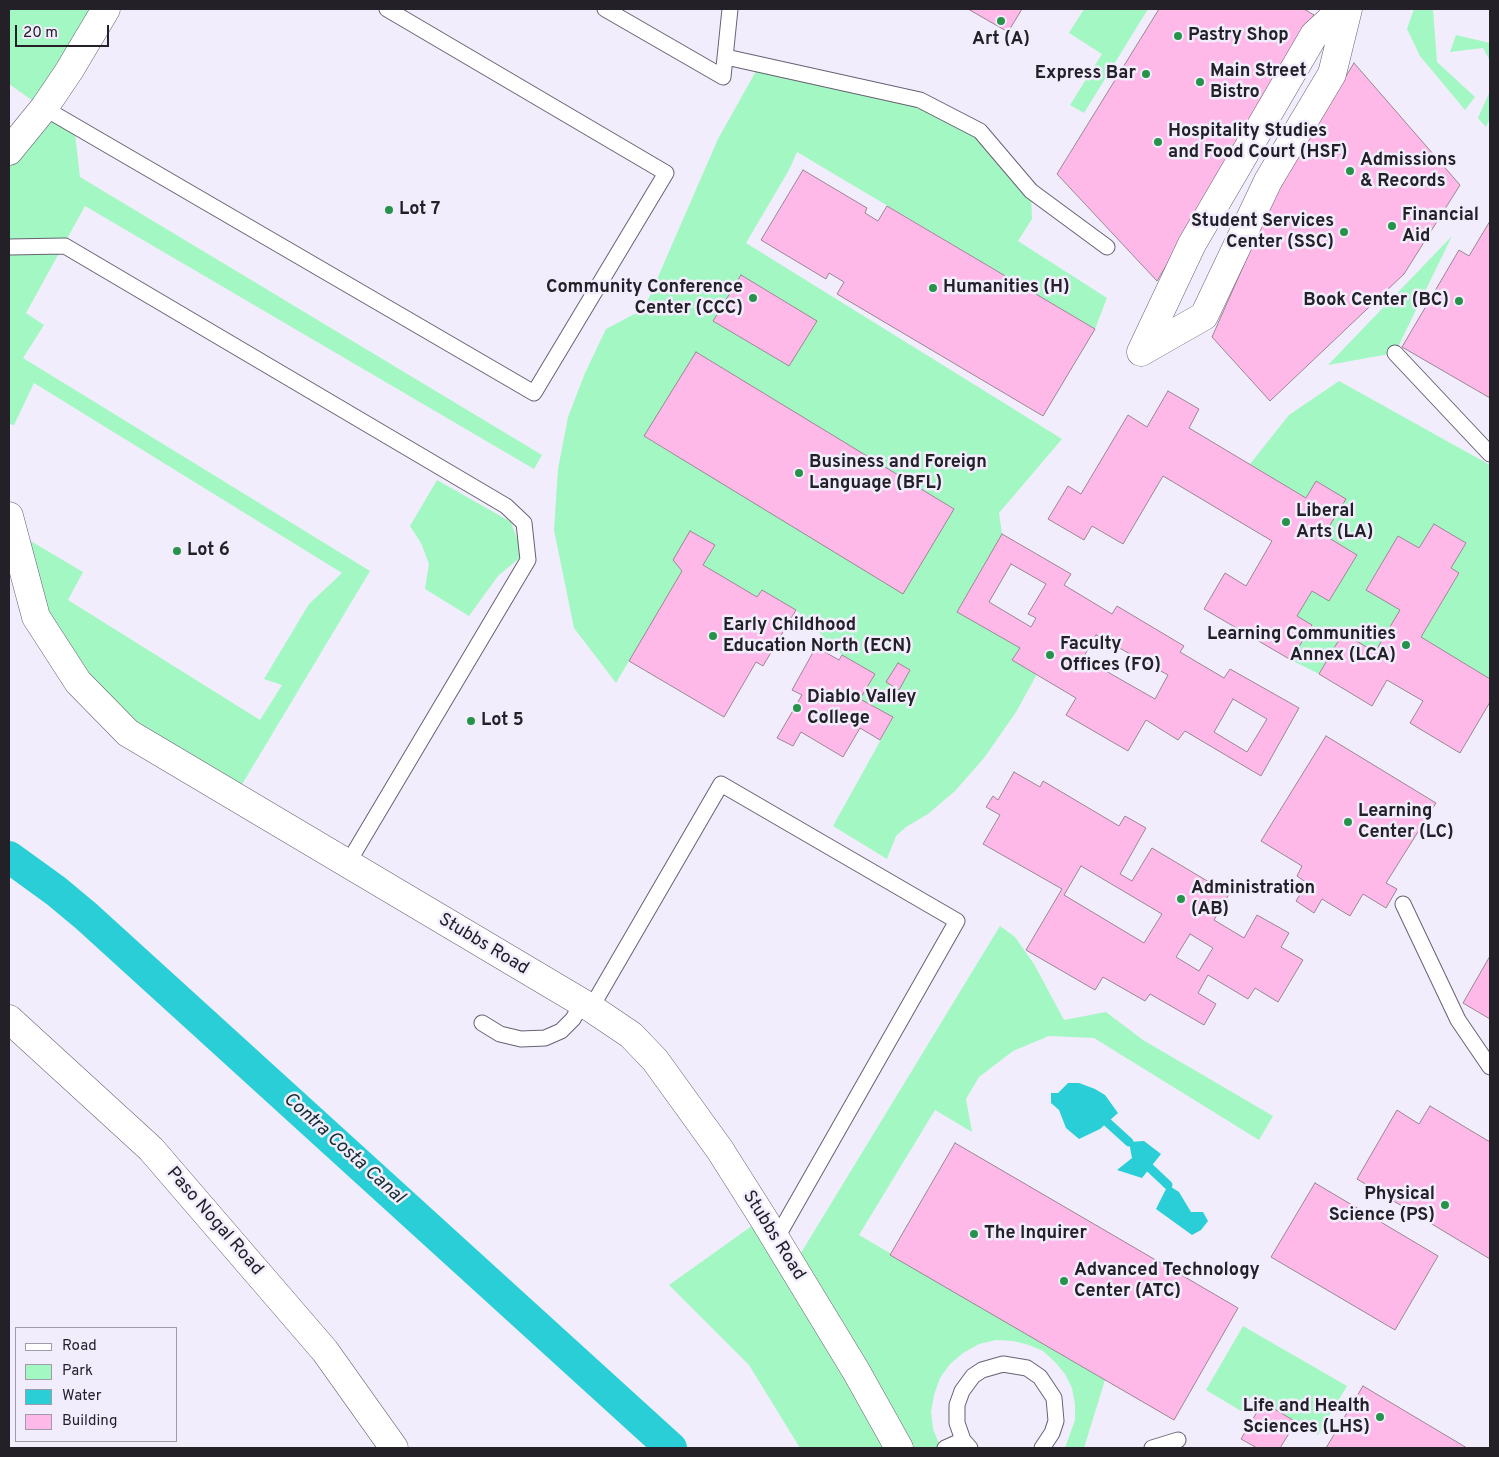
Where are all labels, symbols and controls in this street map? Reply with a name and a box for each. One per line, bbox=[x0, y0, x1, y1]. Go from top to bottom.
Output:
scale bar bbox=[18, 15, 111, 47]
marker: Art (A) bbox=[995, 15, 1007, 27]
text: 20 m bbox=[23, 24, 58, 43]
place label: Pastry Shop bbox=[1188, 25, 1289, 47]
place label: Art (A) bbox=[972, 29, 1030, 51]
marker: Pastry Shop bbox=[1172, 30, 1184, 42]
place label: Main Street Bistro bbox=[1210, 61, 1306, 104]
place label: Express Bar bbox=[1035, 63, 1136, 85]
marker: Express Bar bbox=[1140, 68, 1152, 80]
marker: Main Street Bistro bbox=[1194, 76, 1206, 88]
place label: Hospitality Studies and Food Court (HSF) bbox=[1168, 121, 1347, 163]
marker: Hospitality Studies and Food Court (HSF) bbox=[1152, 136, 1164, 148]
place label: Admissions & Records bbox=[1360, 150, 1456, 192]
marker: Admissions & Records bbox=[1344, 165, 1356, 177]
place label: Lot 7 bbox=[399, 199, 440, 221]
marker: Lot 7 bbox=[383, 204, 395, 216]
place label: Financial Aid bbox=[1402, 205, 1479, 248]
place label: Student Services Center (SSC) bbox=[1191, 211, 1334, 253]
marker: Financial Aid bbox=[1386, 220, 1398, 232]
marker: Student Services Center (SSC) bbox=[1338, 226, 1350, 238]
place label: Community Conference Center (CCC) bbox=[546, 277, 743, 320]
place label: Humanities (H) bbox=[943, 277, 1070, 299]
marker: Humanities (H) bbox=[927, 282, 939, 294]
place label: Book Center (BC) bbox=[1303, 290, 1449, 312]
marker: Community Conference Center (CCC) bbox=[747, 292, 759, 304]
marker: Book Center (BC) bbox=[1453, 295, 1465, 307]
place label: Business and Foreign Language (BFL) bbox=[809, 452, 987, 494]
marker: Business and Foreign Language (BFL) bbox=[793, 467, 805, 479]
place label: Liberal Arts (LA) bbox=[1296, 501, 1373, 544]
marker: Liberal Arts (LA) bbox=[1280, 516, 1292, 528]
place label: Lot 6 bbox=[187, 540, 230, 562]
marker: Lot 6 bbox=[171, 545, 183, 557]
place label: Early Childhood Education North (ECN) bbox=[723, 615, 912, 658]
place label: Learning Communities Annex (LCA) bbox=[1207, 624, 1396, 666]
marker: Early Childhood Education North (ECN) bbox=[707, 630, 719, 642]
place label: Faculty Offices (FO) bbox=[1060, 634, 1161, 676]
marker: Learning Communities Annex (LCA) bbox=[1400, 639, 1412, 651]
marker: Faculty Offices (FO) bbox=[1044, 649, 1056, 661]
place label: Diablo Valley College bbox=[807, 687, 917, 730]
marker: Diablo Valley College bbox=[791, 702, 803, 714]
place label: Lot 5 bbox=[481, 710, 524, 732]
marker: Lot 5 bbox=[465, 715, 477, 727]
place label: Learning Center (LC) bbox=[1358, 801, 1454, 844]
marker: Learning Center (LC) bbox=[1342, 816, 1354, 828]
place label: Administration (AB) bbox=[1191, 878, 1315, 921]
marker: Administration (AB) bbox=[1175, 893, 1187, 905]
street label: Stubbs Road bbox=[434, 910, 532, 980]
water label: Contra Costa Canal bbox=[278, 1089, 408, 1209]
street label: Paso Nogal Road bbox=[161, 1163, 267, 1281]
place label: Physical Science (PS) bbox=[1329, 1184, 1435, 1226]
street label: Stubbs Road bbox=[737, 1187, 809, 1285]
marker: Physical Science (PS) bbox=[1439, 1199, 1451, 1211]
place label: The Inquirer bbox=[984, 1223, 1087, 1245]
marker: The Inquirer bbox=[968, 1228, 980, 1240]
place label: Advanced Technology Center (ATC) bbox=[1074, 1260, 1260, 1302]
marker: Advanced Technology Center (ATC) bbox=[1058, 1275, 1070, 1287]
legend bbox=[15, 1327, 178, 1442]
text: Road bbox=[62, 1337, 97, 1356]
text: Park bbox=[62, 1362, 93, 1381]
text: Water bbox=[62, 1387, 101, 1406]
place label: Life and Health Sciences (LHS) bbox=[1243, 1396, 1370, 1438]
marker: Life and Health Sciences (LHS) bbox=[1374, 1411, 1386, 1423]
text: Building bbox=[62, 1412, 117, 1431]

